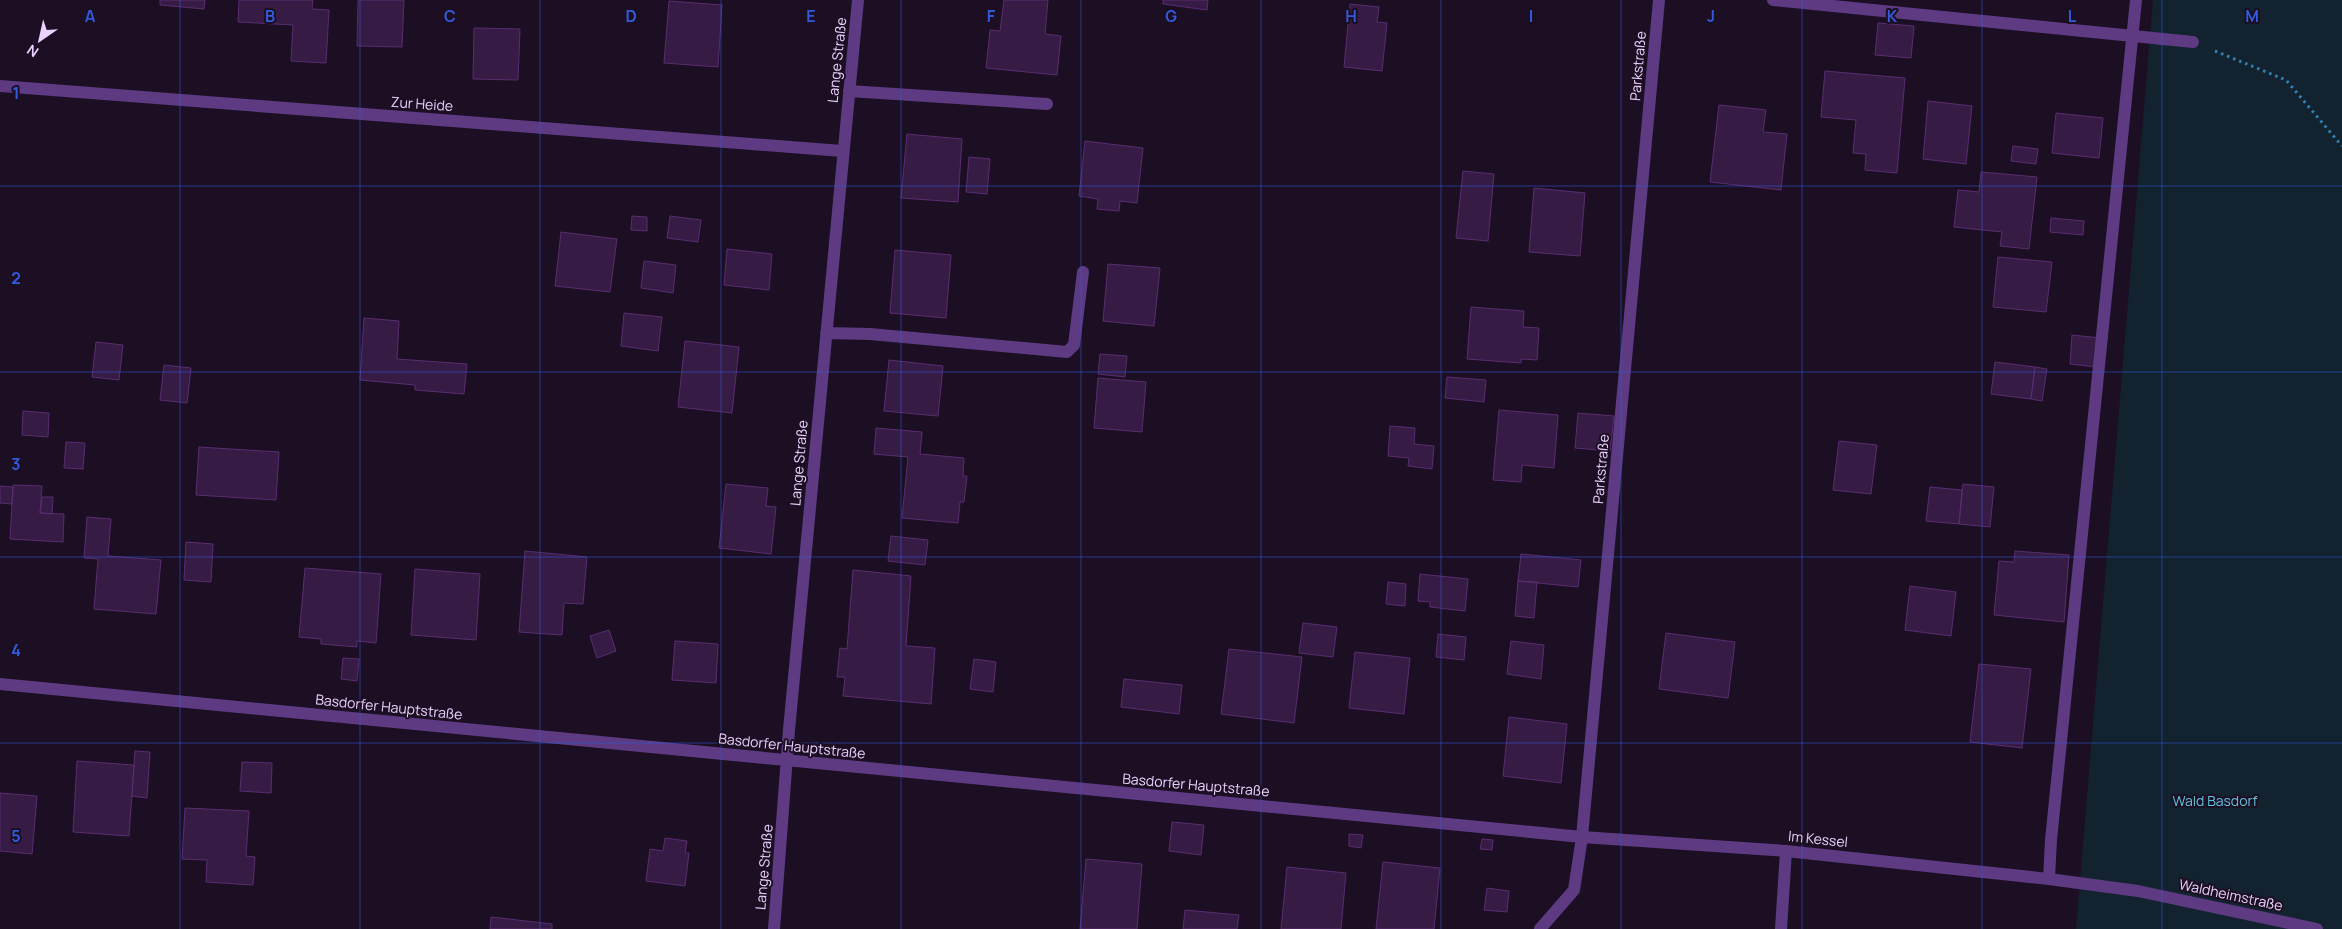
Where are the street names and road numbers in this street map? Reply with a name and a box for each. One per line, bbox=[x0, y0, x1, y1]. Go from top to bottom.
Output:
street label: Lange Straße bbox=[823, 16, 850, 104]
street label: Parkstraße bbox=[1625, 30, 1650, 102]
street label: Zur Heide bbox=[390, 92, 454, 115]
street label: Lange Straße bbox=[785, 419, 812, 507]
street label: Parkstraße bbox=[1588, 433, 1613, 505]
street label: Basdorfer Hauptstraße bbox=[315, 689, 463, 724]
street label: Basdorfer Hauptstraße bbox=[718, 728, 866, 763]
street label: Basdorfer Hauptstraße bbox=[1122, 769, 1270, 800]
street label: Lange Straße bbox=[750, 823, 777, 911]
street label: Im Kessel bbox=[1787, 826, 1849, 851]
street label: Waldheimstraße bbox=[2178, 874, 2285, 915]

